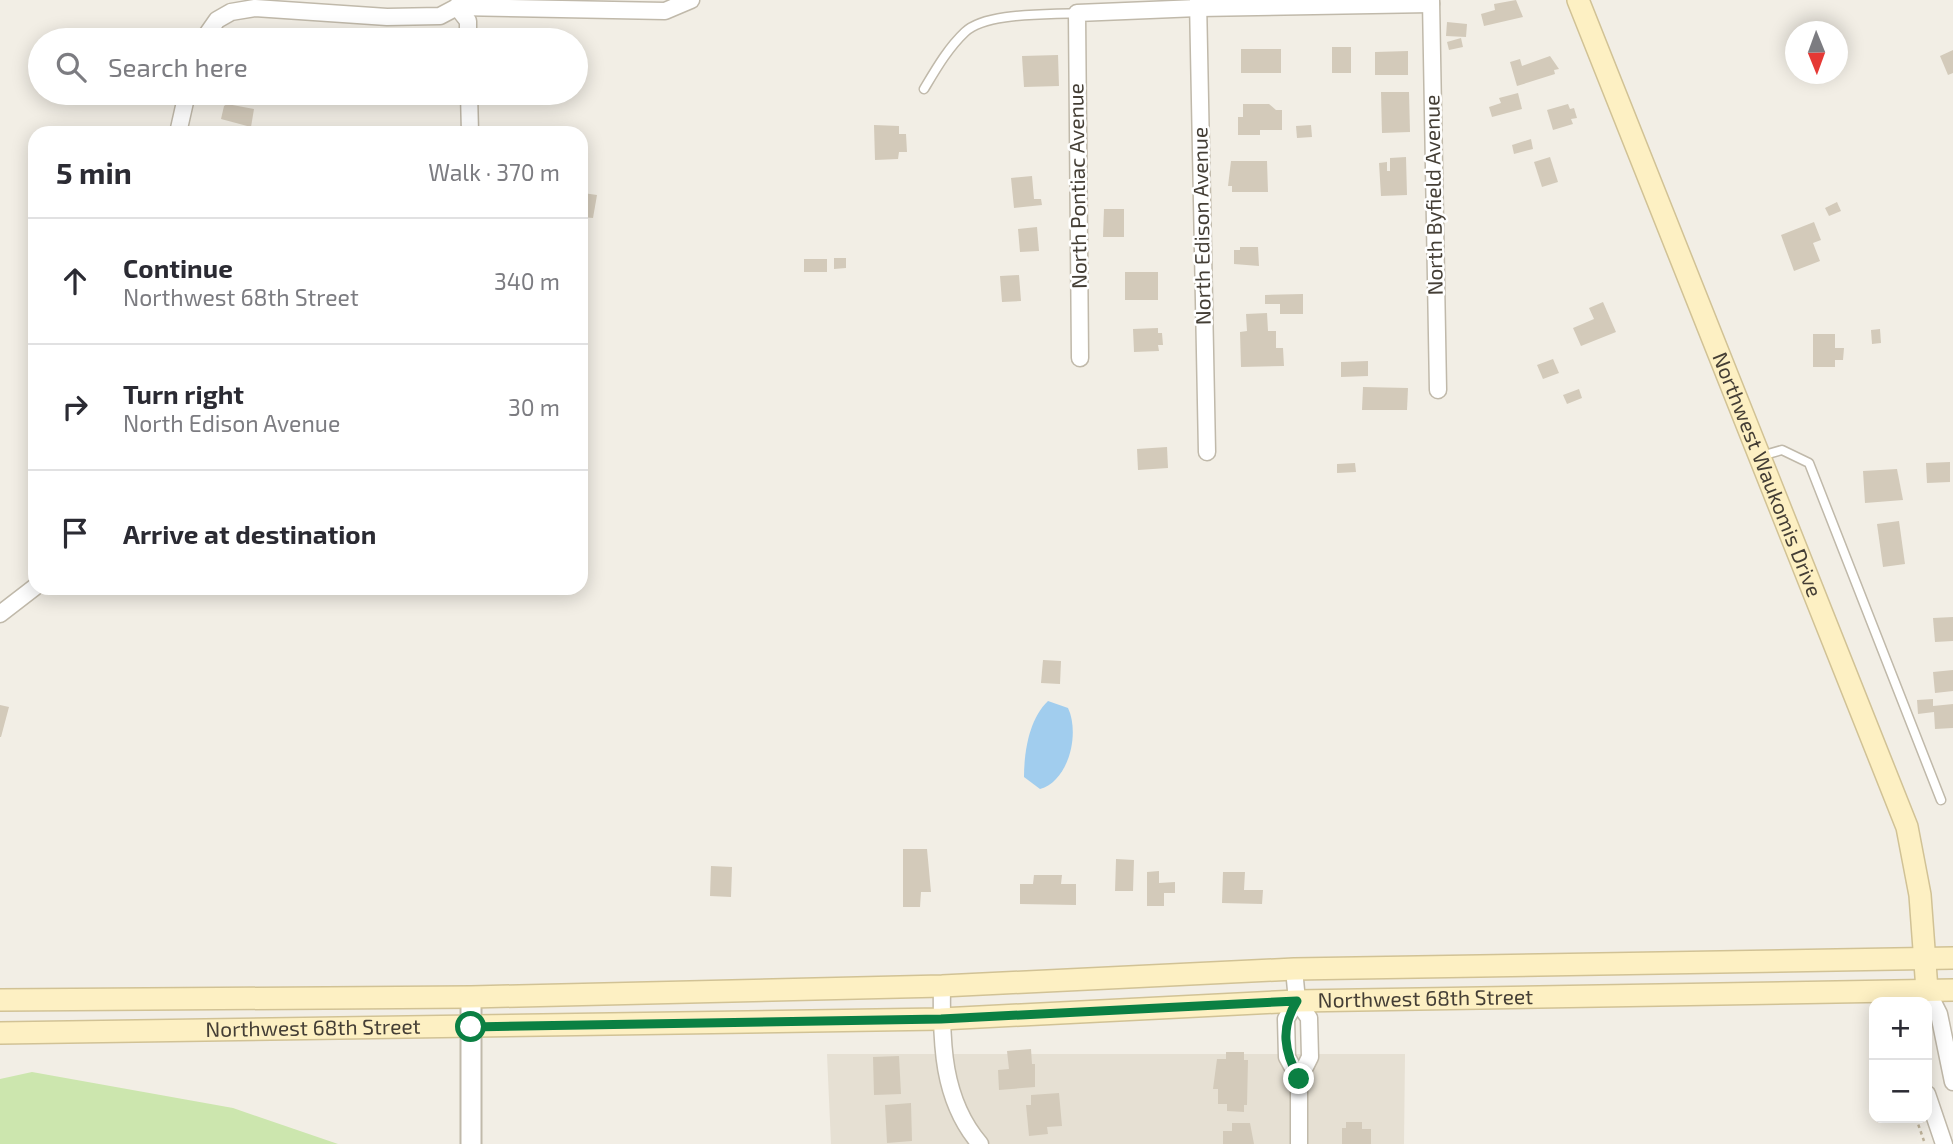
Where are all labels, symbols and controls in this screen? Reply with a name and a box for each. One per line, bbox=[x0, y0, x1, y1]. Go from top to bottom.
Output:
north arrow bbox=[1785, 21, 1848, 84]
search box bbox=[28, 28, 588, 105]
icon: search bbox=[52, 48, 90, 86]
text: Search here bbox=[108, 51, 248, 82]
street label: North Pontiac Avenue bbox=[1062, 83, 1091, 289]
street label: North Byfield Avenue bbox=[1418, 94, 1447, 296]
street label: North Edison Avenue bbox=[1186, 127, 1215, 325]
text: 5 min bbox=[56, 154, 132, 190]
text: Walk · 370 m bbox=[428, 158, 560, 186]
text: Continue bbox=[123, 252, 233, 283]
icon: ahead bbox=[56, 262, 94, 300]
text: 340 m bbox=[494, 267, 560, 295]
text: Northwest 68th Street bbox=[123, 283, 359, 311]
street label: Northwest Waukomis Drive bbox=[1708, 348, 1828, 600]
text: Turn right bbox=[123, 378, 244, 409]
icon: right bbox=[56, 388, 94, 426]
text: 30 m bbox=[508, 393, 560, 421]
text: North Edison Avenue bbox=[123, 409, 340, 437]
icon: arrive bbox=[56, 514, 94, 552]
text: Arrive at destination bbox=[123, 518, 376, 549]
street label: Northwest 68th Street bbox=[1318, 983, 1533, 1012]
map controls bbox=[1869, 997, 1932, 1123]
button: + bbox=[1869, 997, 1932, 1060]
route start bbox=[455, 1011, 486, 1042]
street label: Northwest 68th Street bbox=[205, 1013, 421, 1041]
button: − bbox=[1869, 1060, 1932, 1123]
route end bbox=[1283, 1063, 1314, 1094]

